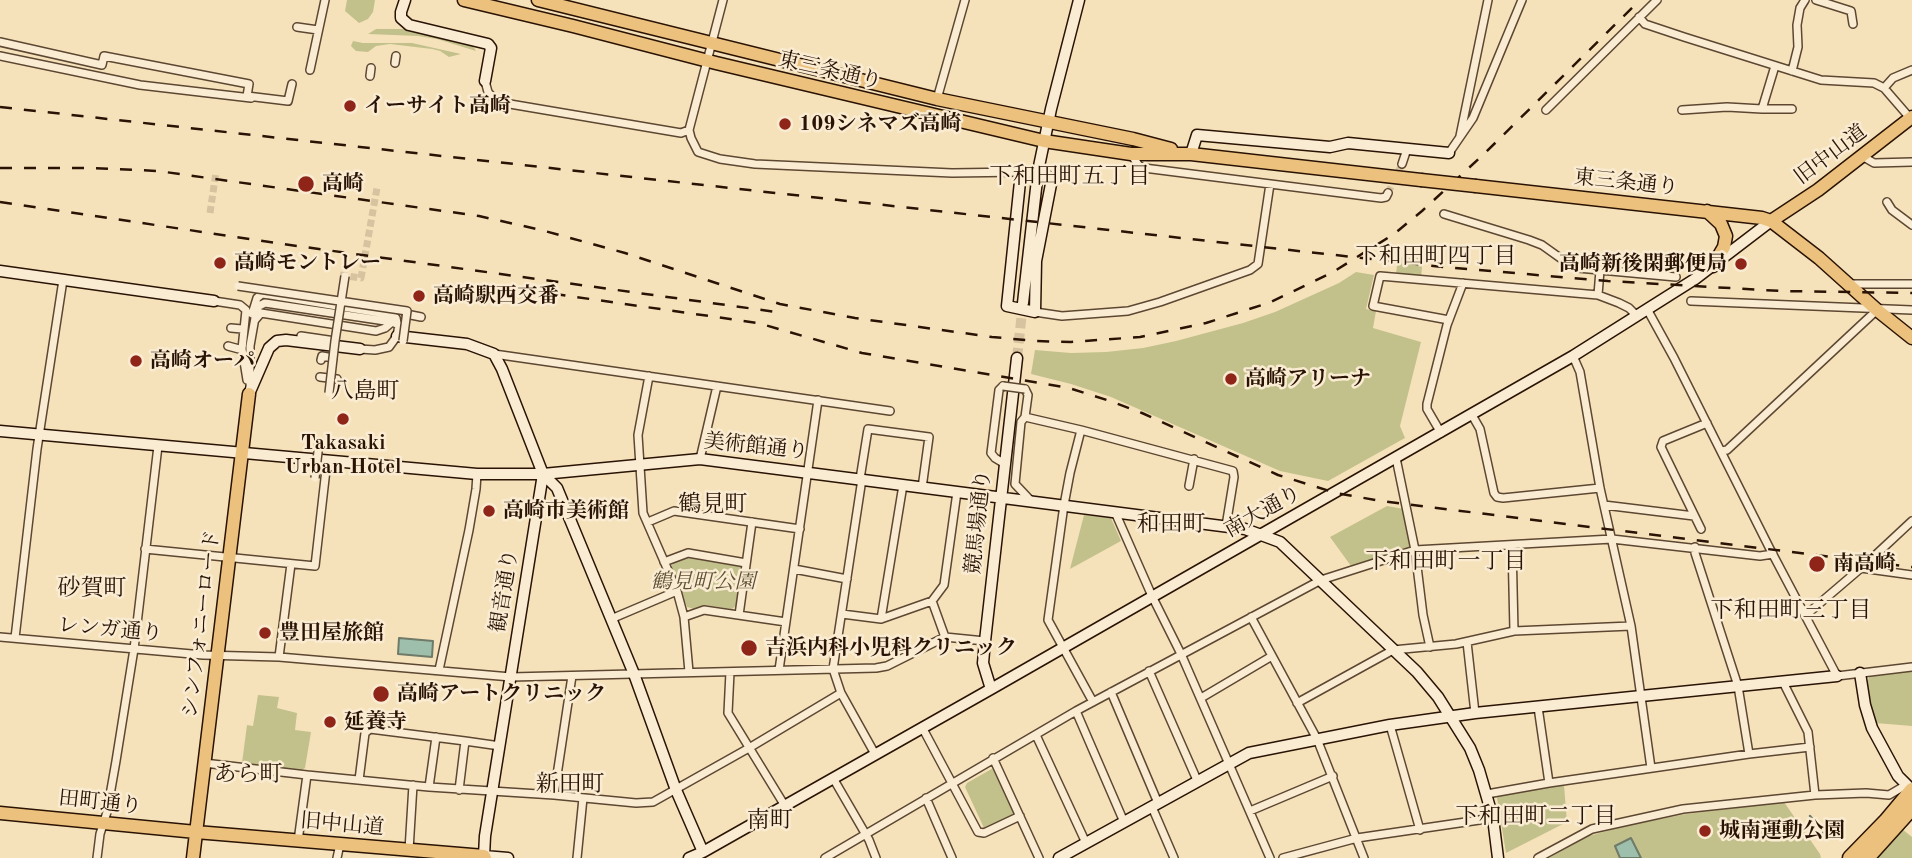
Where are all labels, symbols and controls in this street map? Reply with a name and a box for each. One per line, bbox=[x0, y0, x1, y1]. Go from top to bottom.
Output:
street label: 東三条通り bbox=[776, 47, 884, 95]
place label: イーサイト高崎 bbox=[364, 93, 511, 119]
marker: イーサイト高崎 bbox=[342, 98, 358, 114]
place label: 109シネマズ高崎 bbox=[799, 111, 962, 137]
marker: 109シネマズ高崎 bbox=[777, 116, 793, 132]
street label: 旧中山道 bbox=[1790, 120, 1872, 190]
district label: 下和田町五丁目 bbox=[990, 163, 1150, 191]
street label: 東三条通り bbox=[1572, 165, 1680, 201]
place label: 高崎 bbox=[322, 171, 364, 197]
marker: 高崎 bbox=[296, 174, 316, 194]
district label: 下和田町四丁目 bbox=[1356, 243, 1516, 271]
place label: 高崎モントレー bbox=[234, 250, 381, 276]
place label: 高崎新後閑郵便局 bbox=[1559, 251, 1727, 277]
marker: 高崎モントレー bbox=[212, 255, 228, 271]
marker: 高崎新後閑郵便局 bbox=[1733, 256, 1749, 272]
place label: 高崎駅西交番 bbox=[433, 283, 559, 309]
marker: 高崎駅西交番 bbox=[411, 288, 427, 304]
place label: 高崎オーパ bbox=[150, 348, 255, 374]
marker: 高崎オーパ bbox=[128, 353, 144, 369]
place label: 高崎アリーナ bbox=[1245, 366, 1371, 392]
marker: 高崎アリーナ bbox=[1223, 371, 1239, 387]
district label: 八島町 bbox=[331, 378, 399, 406]
marker: Takasaki Urban Hotel bbox=[335, 411, 351, 427]
street label: 美術館通り bbox=[702, 429, 810, 465]
place label: Takasaki Urban Hotel bbox=[284, 430, 402, 480]
street label: 競馬場通り bbox=[961, 468, 997, 576]
street label: 南大通り bbox=[1220, 481, 1306, 543]
district label: 鶴見町 bbox=[679, 491, 747, 519]
place label: 高崎市美術館 bbox=[503, 498, 629, 524]
marker: 高崎市美術館 bbox=[481, 503, 497, 519]
district label: 和田町 bbox=[1137, 511, 1205, 539]
street label: シンフォニーロード bbox=[178, 529, 226, 719]
street label: 観音通り bbox=[486, 548, 524, 634]
district label: 下和田町一丁目 bbox=[1366, 548, 1526, 576]
place label: 南高崎 bbox=[1833, 551, 1896, 577]
marker: 南高崎 bbox=[1807, 554, 1827, 574]
park label: 鶴見町公園 bbox=[651, 569, 755, 595]
district label: 砂賀町 bbox=[58, 575, 126, 603]
district label: 下和田町三丁目 bbox=[1711, 597, 1871, 625]
street label: レンガ通り bbox=[57, 613, 163, 647]
place label: 豊田屋旅館 bbox=[279, 620, 384, 646]
marker: 豊田屋旅館 bbox=[257, 625, 273, 641]
place label: 吉浜内科小児科クリニック bbox=[765, 635, 1017, 661]
marker: 吉浜内科小児科クリニック bbox=[739, 638, 759, 658]
place label: 高崎アートクリニック bbox=[397, 681, 606, 707]
marker: 高崎アートクリニック bbox=[371, 684, 391, 704]
place label: 延養寺 bbox=[344, 709, 407, 735]
marker: 延養寺 bbox=[322, 714, 338, 730]
district label: あら町 bbox=[214, 761, 282, 789]
district label: 新田町 bbox=[536, 771, 604, 799]
street label: 田町通り bbox=[57, 786, 143, 820]
district label: 下和田町二丁目 bbox=[1456, 803, 1616, 831]
district label: 南町 bbox=[747, 807, 793, 835]
street label: 旧中山道 bbox=[299, 809, 385, 841]
place label: 城南運動公園 bbox=[1719, 818, 1845, 844]
marker: 城南運動公園 bbox=[1697, 823, 1713, 839]

